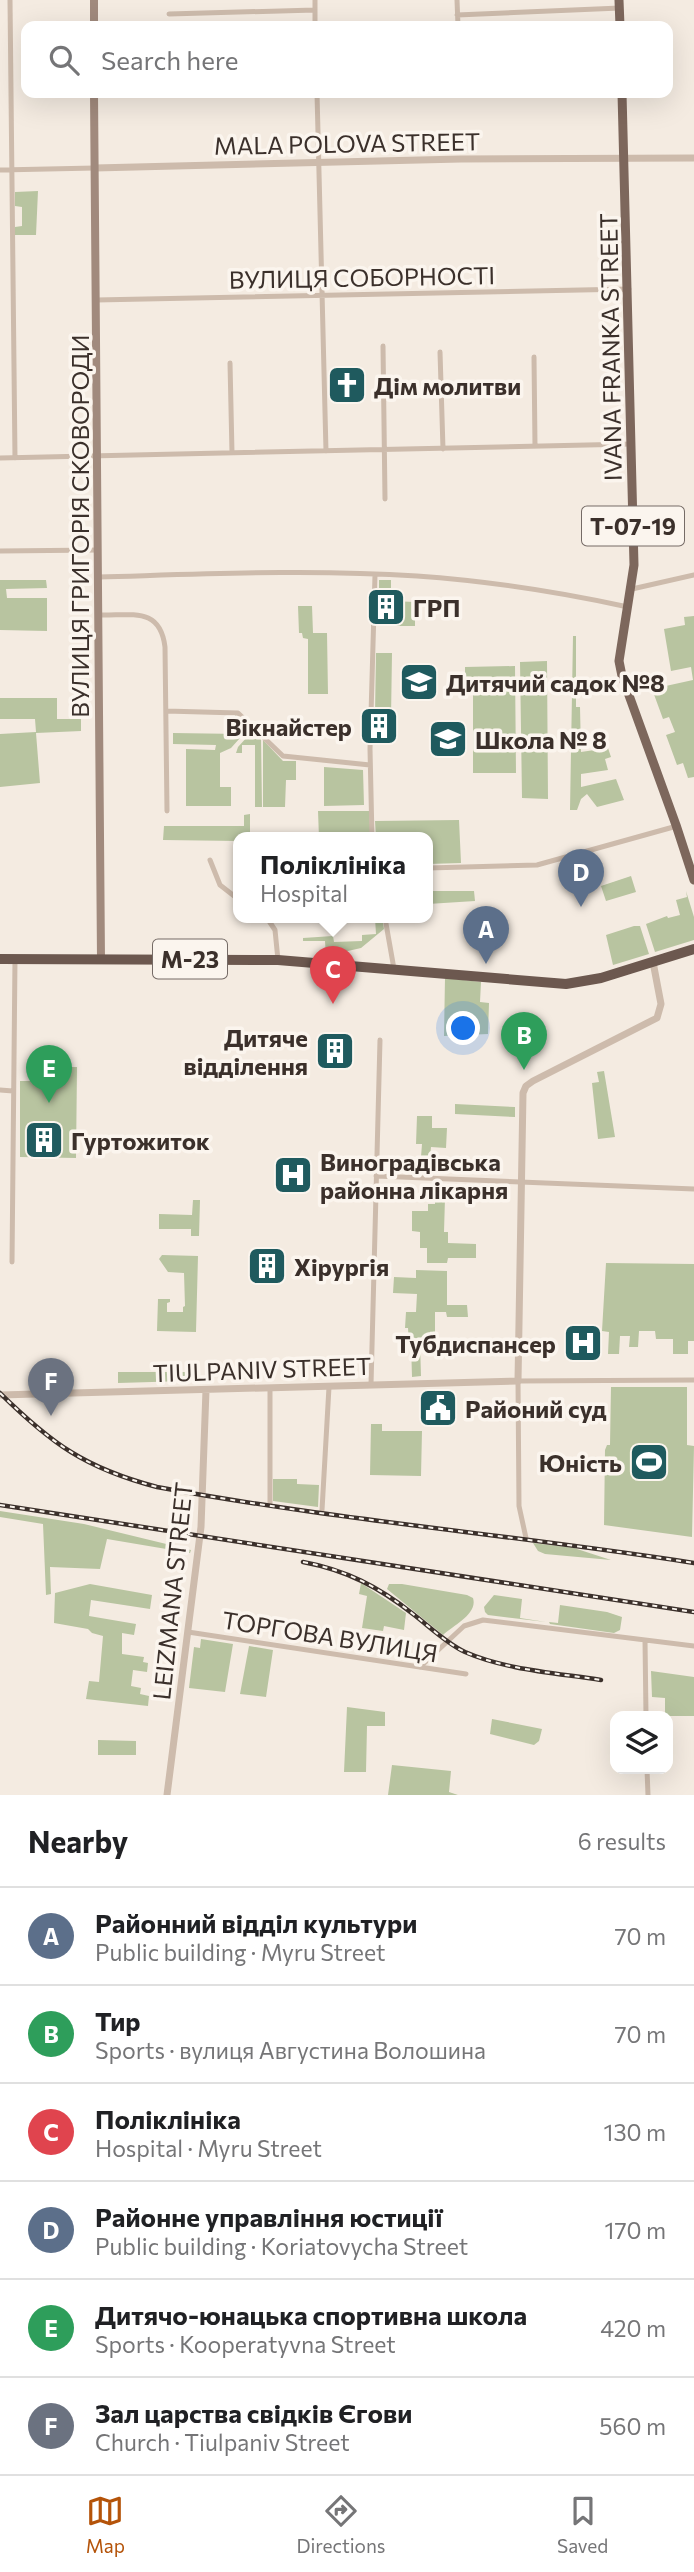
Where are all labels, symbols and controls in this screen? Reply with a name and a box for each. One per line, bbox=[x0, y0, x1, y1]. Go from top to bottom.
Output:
search box bbox=[21, 21, 673, 98]
icon: search bbox=[45, 41, 83, 79]
text: Search here bbox=[101, 44, 239, 75]
street label: MALA POLOVA STREET bbox=[214, 126, 480, 160]
street label: IVANA FRANKA STREET bbox=[593, 213, 627, 481]
street label: ВУЛИЦЯ СОБОРНОСТІ bbox=[229, 260, 495, 294]
street label: ВУЛИЦЯ ГРИГОРІЯ СКОВОРОДИ bbox=[65, 334, 94, 718]
church icon: Дім молитви bbox=[326, 364, 368, 406]
place label: Дім молитви bbox=[374, 371, 521, 400]
road number: Т-07-19 bbox=[582, 506, 684, 546]
building icon: ГРП bbox=[365, 586, 407, 628]
place label: ГРП bbox=[413, 593, 460, 622]
school or university icon: Дитячий садок №8 bbox=[398, 661, 440, 703]
place label: Дитячий садок №8 bbox=[446, 668, 665, 697]
building icon: Вікнайстер bbox=[358, 705, 400, 747]
place label: Вікнайстер bbox=[225, 712, 352, 741]
school or university icon: Школа № 8 bbox=[427, 718, 469, 760]
place label: Школа № 8 bbox=[475, 725, 607, 754]
popup bbox=[233, 832, 433, 923]
text: Поліклініка bbox=[260, 848, 406, 879]
pin: D bbox=[558, 849, 604, 907]
text: Hospital bbox=[260, 879, 348, 907]
pin: A bbox=[463, 906, 509, 964]
road number: М-23 bbox=[153, 940, 227, 978]
pin: C bbox=[310, 946, 356, 1004]
your location bbox=[446, 1011, 480, 1045]
pin: B bbox=[501, 1012, 547, 1070]
place label: Дитяче відділення bbox=[184, 1023, 308, 1080]
building icon: Дитяче відділення bbox=[314, 1030, 356, 1072]
pin: E bbox=[26, 1045, 72, 1103]
building icon: Гуртожиток bbox=[23, 1119, 65, 1161]
place label: Гуртожиток bbox=[71, 1126, 210, 1155]
place label: Виноградівська районна лікарня bbox=[320, 1147, 508, 1204]
hospital icon: Виноградівська районна лікарня bbox=[272, 1154, 314, 1196]
building icon: Хірургія bbox=[246, 1245, 288, 1287]
place label: Хірургія bbox=[294, 1252, 389, 1281]
hospital icon: Тубдиспансер bbox=[562, 1322, 604, 1364]
place label: Тубдиспансер bbox=[395, 1329, 556, 1358]
street label: TIULPANIV STREET bbox=[152, 1351, 372, 1387]
pin: F bbox=[28, 1358, 74, 1416]
public building icon: Районий суд bbox=[417, 1387, 459, 1429]
place label: Районий суд bbox=[465, 1394, 607, 1423]
sports icon: Юність bbox=[628, 1441, 670, 1483]
place label: Юність bbox=[539, 1448, 622, 1477]
street label: LEIZMANA STREET bbox=[146, 1481, 198, 1701]
street label: ТОРГОВА ВУЛИЦЯ bbox=[220, 1605, 440, 1667]
map controls bbox=[610, 1711, 673, 1774]
button: layers bbox=[610, 1711, 673, 1774]
text: Nearby bbox=[28, 1822, 128, 1859]
text: 6 results bbox=[578, 1827, 666, 1855]
text: Районний відділ культури bbox=[95, 1907, 418, 1938]
text: A bbox=[43, 1922, 59, 1950]
text: 70 m bbox=[614, 1922, 666, 1950]
text: Public building · Myru Street bbox=[95, 1938, 385, 1966]
text: Тир bbox=[95, 2005, 141, 2036]
text: B bbox=[43, 2020, 59, 2048]
text: 70 m bbox=[614, 2020, 666, 2048]
text: Sports · вулиця Августина Волошина bbox=[95, 2036, 486, 2064]
text: Поліклініка bbox=[95, 2103, 241, 2134]
text: C bbox=[43, 2118, 59, 2146]
text: 130 m bbox=[604, 2118, 666, 2146]
text: Hospital · Myru Street bbox=[95, 2134, 322, 2162]
text: Районне управління юстиції bbox=[95, 2201, 442, 2232]
text: D bbox=[43, 2216, 59, 2244]
text: 170 m bbox=[605, 2216, 666, 2244]
text: Public building · Koriatovycha Street bbox=[95, 2232, 468, 2260]
text: Дитячо-юнацька спортивна школа bbox=[95, 2299, 527, 2330]
text: E bbox=[44, 2314, 58, 2342]
text: 420 m bbox=[600, 2314, 666, 2342]
text: Sports · Kooperatyvna Street bbox=[95, 2330, 396, 2358]
text: Зал царства свідків Єгови bbox=[95, 2397, 412, 2428]
text: F bbox=[44, 2412, 58, 2440]
text: 560 m bbox=[599, 2412, 666, 2440]
text: Church · Tiulpaniv Street bbox=[95, 2428, 350, 2456]
tab: Map bbox=[86, 2492, 125, 2557]
tab: Directions bbox=[296, 2492, 386, 2557]
tab: Saved bbox=[557, 2492, 608, 2557]

